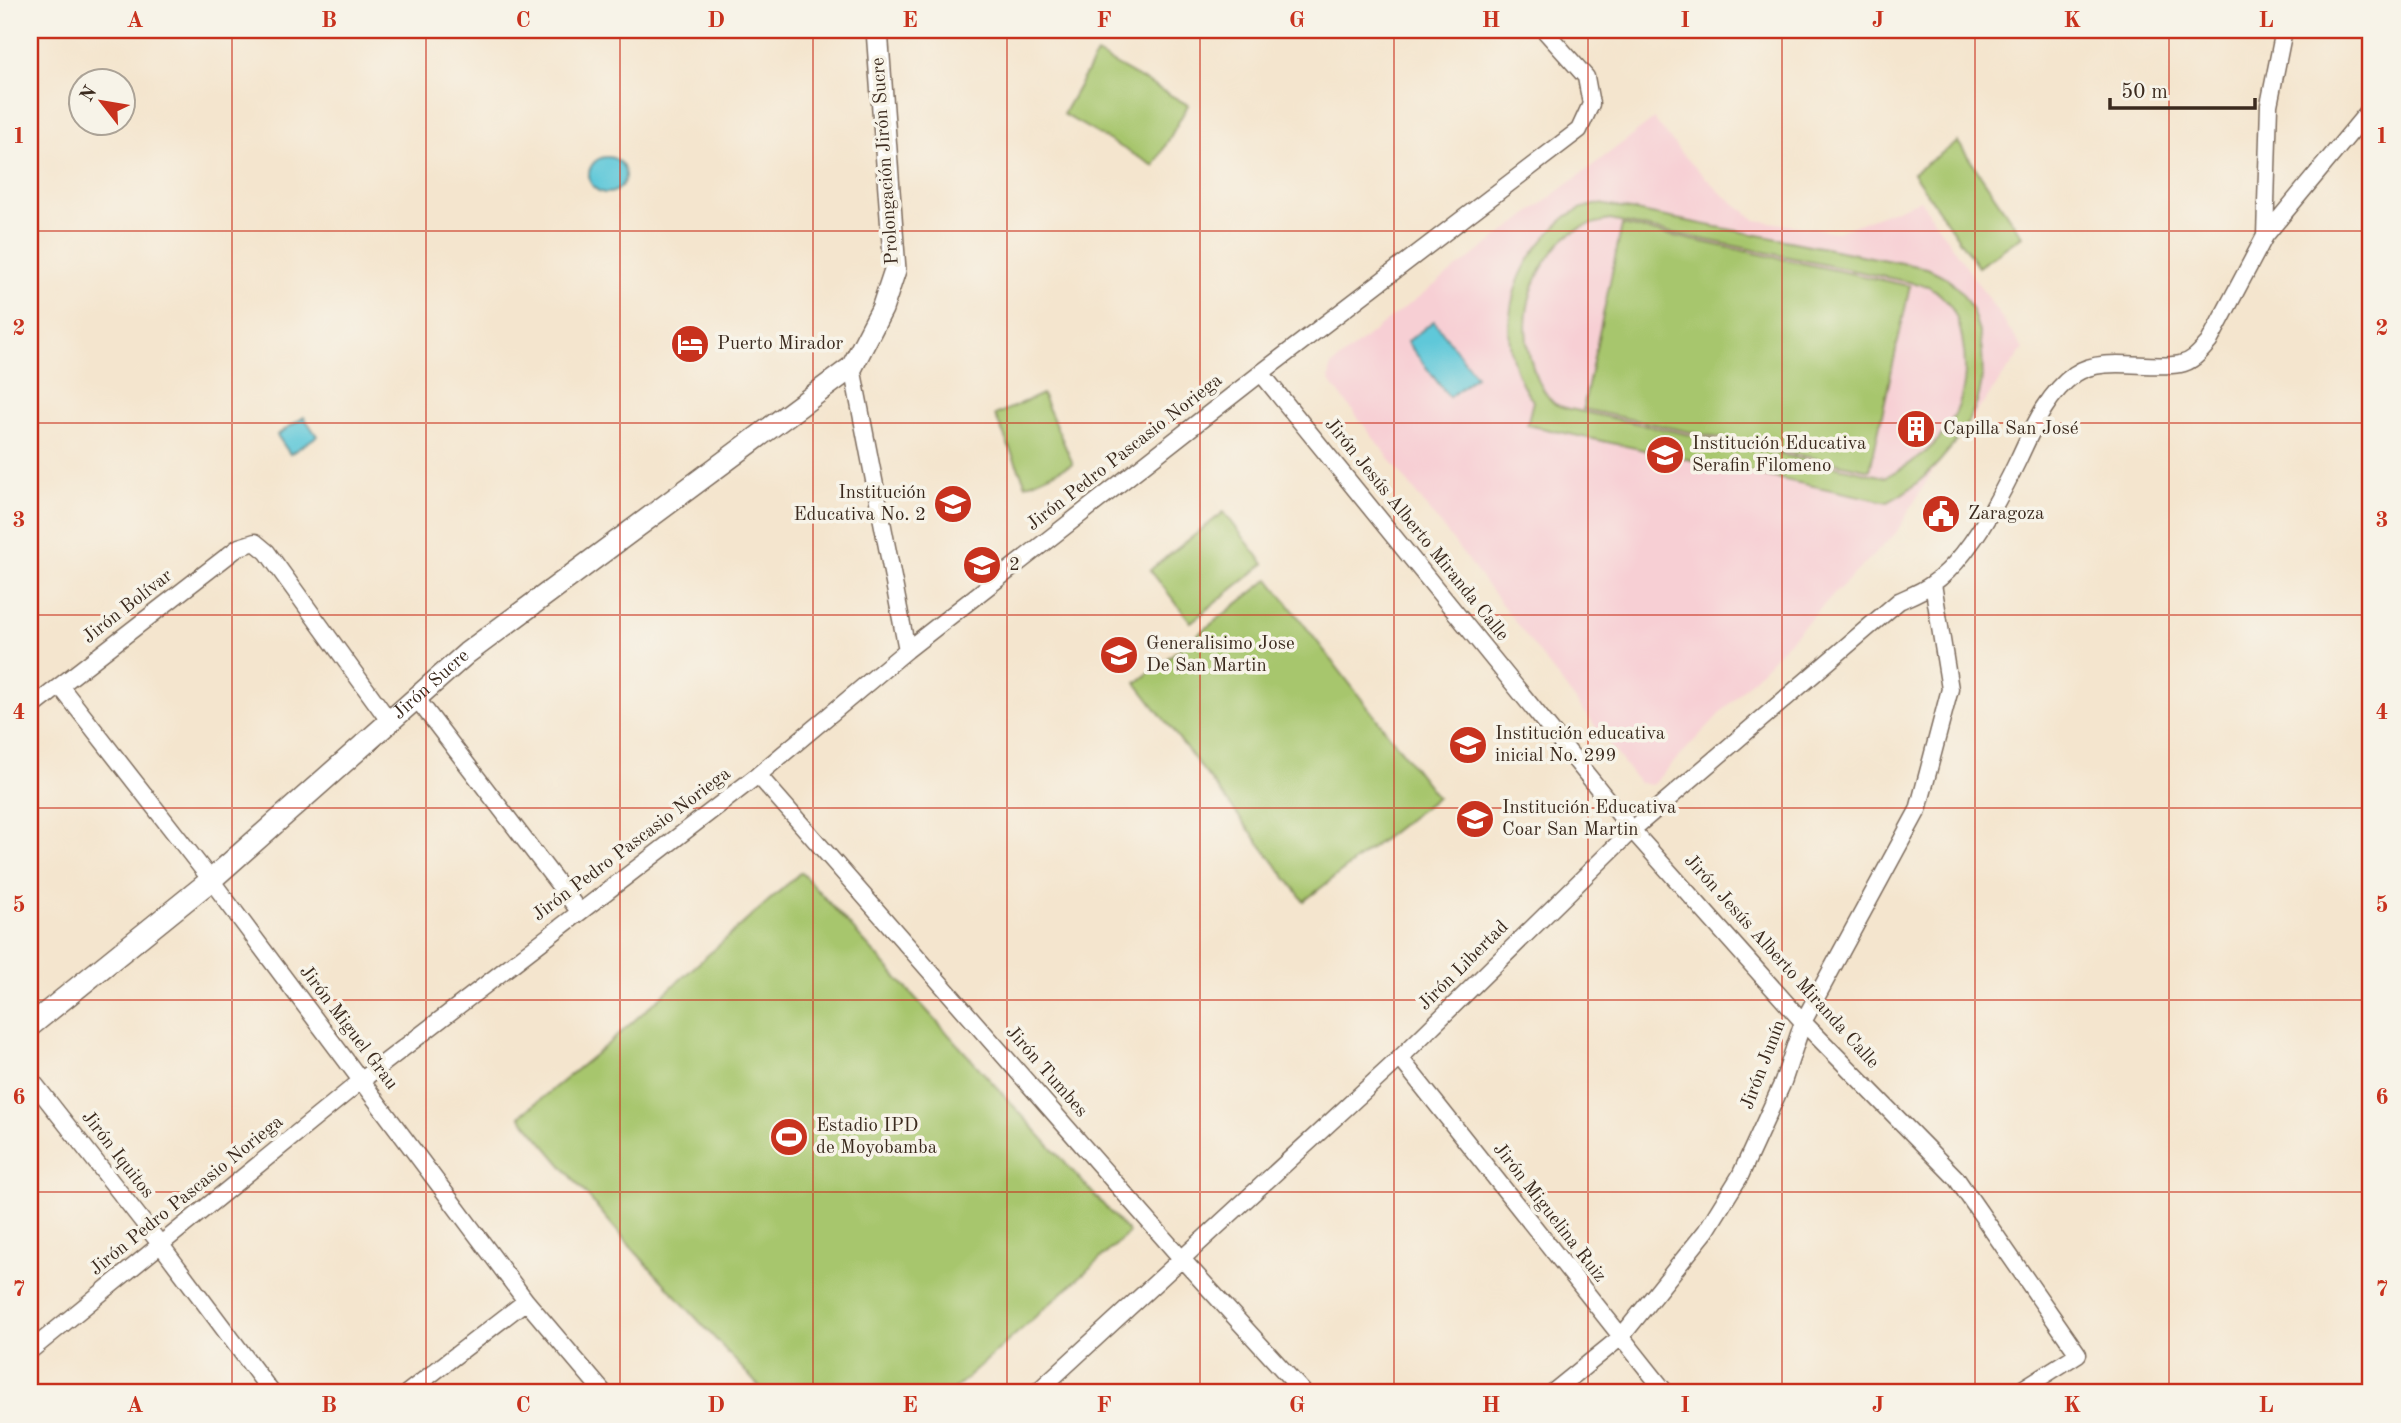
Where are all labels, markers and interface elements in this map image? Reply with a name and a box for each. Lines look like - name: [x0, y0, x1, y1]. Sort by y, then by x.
- text: A: [126, 9, 144, 32]
- text: B: [321, 9, 337, 32]
- text: C: [515, 9, 531, 32]
- text: D: [707, 9, 725, 32]
- text: E: [902, 9, 918, 32]
- text: F: [1096, 9, 1112, 32]
- text: G: [1289, 9, 1305, 32]
- text: H: [1482, 9, 1500, 32]
- text: I: [1680, 9, 1690, 32]
- text: J: [1872, 9, 1884, 32]
- text: K: [2063, 9, 2081, 32]
- text: L: [2258, 9, 2274, 32]
- street label: Prolongación Jirón Sucre: [869, 57, 903, 265]
- north arrow: [66, 66, 136, 136]
- scale bar: [2110, 66, 2256, 110]
- text: 50 m: [2121, 82, 2168, 103]
- text: N: [78, 83, 102, 106]
- text: 1: [12, 125, 26, 148]
- text: 1: [2375, 125, 2389, 148]
- text: 2: [12, 317, 26, 340]
- text: 2: [2375, 317, 2389, 340]
- hotel icon: Puerto Mirador: [669, 323, 711, 365]
- place label: Puerto Mirador: [717, 335, 844, 354]
- street label: Jirón Pedro Pascasio Noriega: [1024, 371, 1227, 535]
- building icon: Capilla San José: [1895, 408, 1937, 450]
- street label: Jirón Jesús Alberto Miranda Calle: [1320, 415, 1512, 645]
- place label: Capilla San José: [1943, 420, 2078, 439]
- school or university icon: Institución Educativa Serafin Filomeno: [1644, 434, 1686, 476]
- place label: Institución Educativa Serafin Filomeno: [1692, 435, 1867, 476]
- school or university icon: Institución Educativa No. 2: [932, 483, 974, 525]
- place label: Institución Educativa No. 2: [793, 484, 926, 525]
- public building icon: Zaragoza: [1920, 493, 1962, 535]
- place label: Zaragoza: [1968, 505, 2045, 524]
- text: 3: [12, 509, 26, 532]
- text: 3: [2375, 509, 2389, 532]
- school or university icon: 2: [961, 544, 1003, 586]
- place label: 2: [1009, 556, 1020, 575]
- street label: Jirón Bolívar: [80, 566, 176, 648]
- school or university icon: Generalisimo Jose De San Martin: [1098, 634, 1140, 676]
- place label: Generalisimo Jose De San Martin: [1146, 635, 1295, 676]
- street label: Jirón Sucre: [389, 646, 473, 723]
- text: 4: [12, 701, 26, 724]
- text: 4: [2375, 701, 2389, 724]
- school or university icon: Institución educativa inicial No. 299: [1447, 724, 1489, 766]
- place label: Institución educativa inicial No. 299: [1495, 725, 1666, 766]
- street label: Jirón Pedro Pascasio Noriega: [530, 764, 735, 925]
- school or university icon: Institución Educativa Coar San Martin: [1454, 798, 1496, 840]
- place label: Institución Educativa Coar San Martin: [1502, 799, 1677, 840]
- street label: Jirón Jesús Alberto Miranda Calle: [1680, 851, 1882, 1073]
- text: 5: [12, 894, 26, 917]
- text: 5: [2375, 894, 2389, 917]
- street label: Jirón Libertad: [1415, 917, 1513, 1015]
- street label: Jirón Miguel Grau: [295, 962, 401, 1094]
- street label: Jirón Junín: [1738, 1018, 1790, 1112]
- street label: Jirón Tumbes: [1002, 1023, 1090, 1121]
- text: 6: [12, 1086, 26, 1109]
- text: 6: [2375, 1086, 2389, 1109]
- street label: Jirón Iquitos: [77, 1108, 157, 1202]
- street label: Jirón Pedro Pascasio Noriega: [87, 1112, 288, 1280]
- sports icon: Estadio IPD de Moyobamba: [768, 1116, 810, 1158]
- place label: Estadio IPD de Moyobamba: [816, 1117, 938, 1158]
- street label: Jirón Miguelina Ruiz: [1489, 1140, 1609, 1286]
- text: 7: [12, 1278, 26, 1301]
- text: 7: [2375, 1278, 2389, 1301]
- text: A: [126, 1394, 144, 1417]
- text: B: [321, 1394, 337, 1417]
- text: C: [515, 1394, 531, 1417]
- text: D: [707, 1394, 725, 1417]
- text: E: [902, 1394, 918, 1417]
- text: F: [1096, 1394, 1112, 1417]
- text: G: [1289, 1394, 1305, 1417]
- text: H: [1482, 1394, 1500, 1417]
- text: I: [1680, 1394, 1690, 1417]
- text: J: [1872, 1394, 1884, 1417]
- text: K: [2063, 1394, 2081, 1417]
- text: L: [2258, 1394, 2274, 1417]

